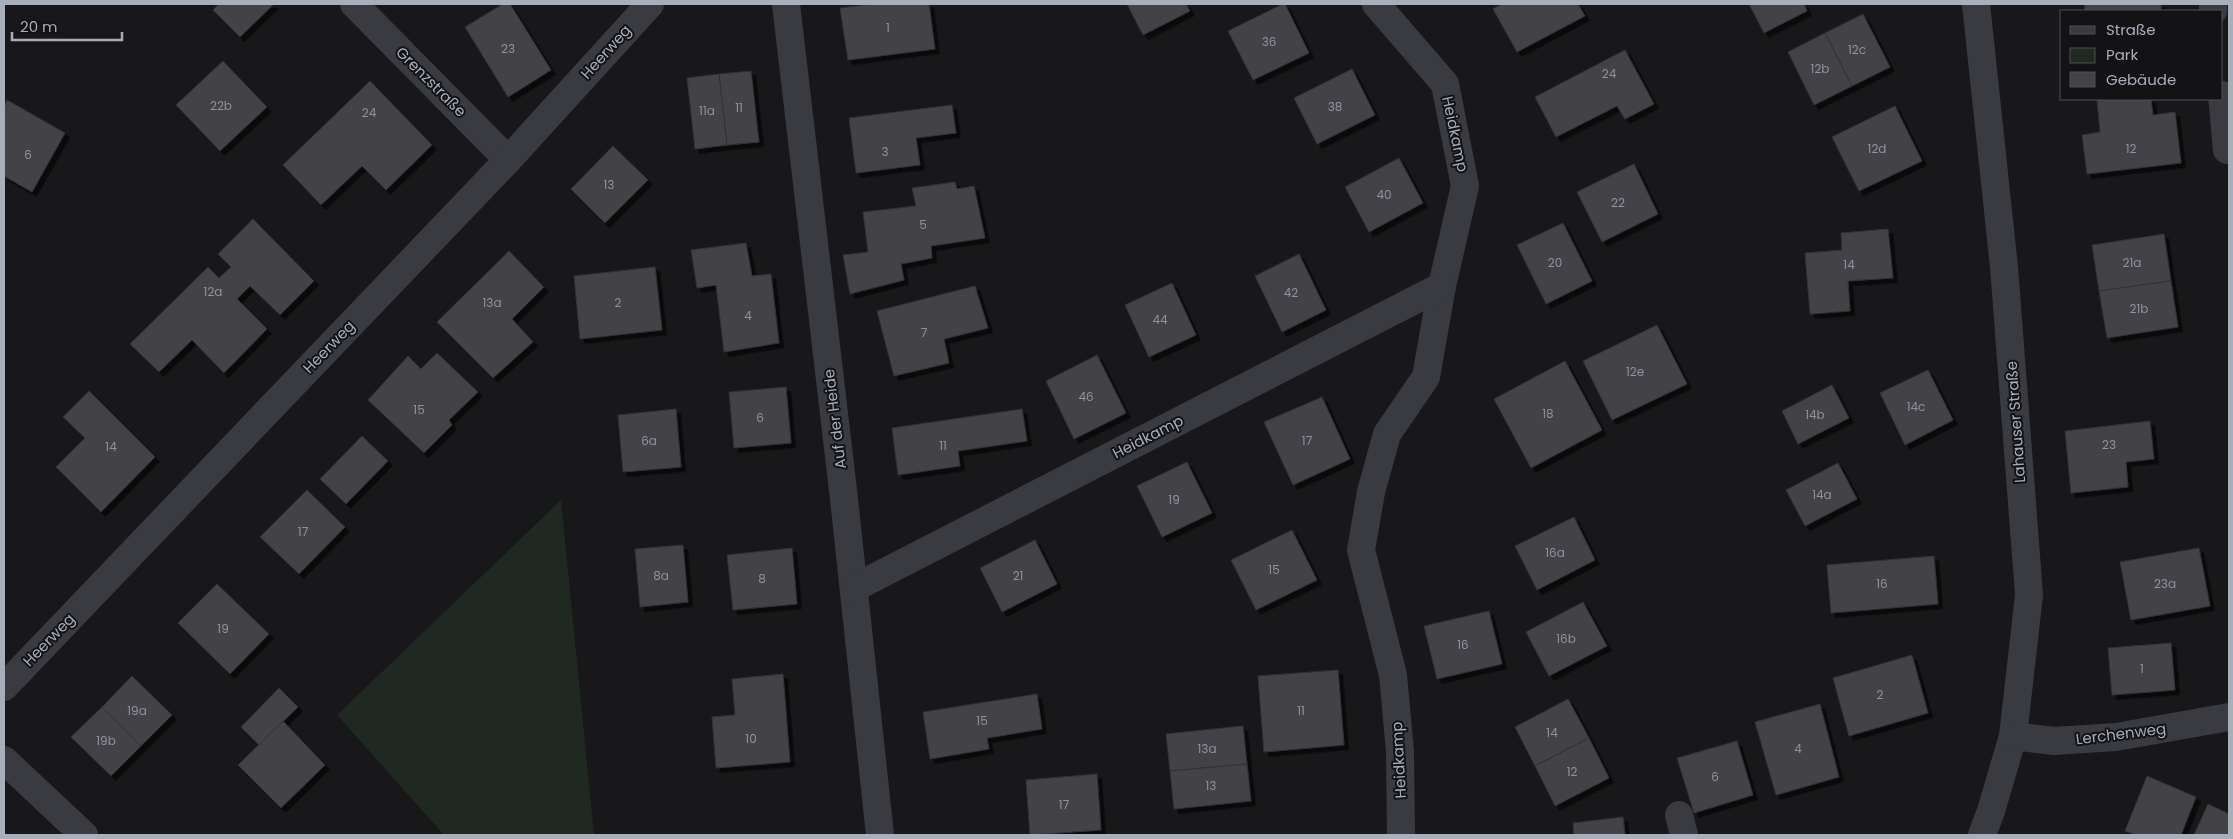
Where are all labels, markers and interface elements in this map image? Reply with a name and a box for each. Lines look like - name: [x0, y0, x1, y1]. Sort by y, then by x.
- scale bar: [12, 10, 122, 42]
- legend: [2060, 10, 2223, 100]
- text: 20 m: [20, 16, 58, 37]
- house number: 1: [886, 19, 890, 36]
- text: Straße: [2106, 19, 2156, 40]
- street label: Heerweg: [576, 20, 636, 83]
- house number: 36: [1262, 33, 1276, 50]
- house number: 23: [501, 40, 515, 57]
- house number: 12c: [1848, 41, 1866, 58]
- street label: Grenzstraße: [392, 42, 471, 121]
- text: Park: [2106, 44, 2138, 65]
- house number: 12b: [1811, 60, 1829, 77]
- house number: 24: [1602, 65, 1617, 82]
- text: Gebäude: [2106, 69, 2176, 90]
- street label: Heidkamp: [1437, 94, 1474, 174]
- house number: 22b: [210, 97, 232, 114]
- house number: 38: [1328, 98, 1342, 115]
- house number: 11: [735, 99, 743, 116]
- house number: 11a: [699, 102, 715, 119]
- house number: 24: [362, 104, 377, 121]
- house number: 12d: [1868, 140, 1886, 157]
- house number: 12: [2126, 140, 2136, 157]
- house number: 3: [881, 143, 889, 160]
- house number: 6: [24, 146, 32, 163]
- house number: 13: [604, 176, 614, 193]
- house number: 40: [1376, 186, 1392, 203]
- house number: 22: [1611, 194, 1625, 211]
- house number: 5: [919, 216, 927, 233]
- house number: 20: [1548, 254, 1562, 271]
- house number: 21a: [2123, 254, 2141, 271]
- house number: 14: [1843, 256, 1855, 273]
- house number: 12a: [204, 283, 222, 300]
- house number: 42: [1284, 284, 1298, 301]
- house number: 13a: [482, 294, 502, 311]
- house number: 2: [615, 294, 622, 311]
- house number: 21b: [2130, 300, 2148, 317]
- house number: 4: [744, 307, 752, 324]
- house number: 44: [1152, 311, 1168, 328]
- street label: Heerweg: [298, 316, 359, 378]
- house number: 7: [921, 324, 928, 341]
- street label: Lahauser Straße: [2001, 360, 2030, 484]
- house number: 12e: [1626, 363, 1644, 380]
- street label: Auf der Heide: [818, 368, 851, 470]
- house number: 46: [1078, 388, 1094, 405]
- house number: 14c: [1907, 398, 1925, 415]
- house number: 15: [413, 401, 425, 418]
- house number: 18: [1542, 405, 1554, 422]
- house number: 14b: [1805, 406, 1825, 423]
- house number: 6: [756, 409, 764, 426]
- street label: Heidkamp: [1109, 410, 1187, 463]
- house number: 6a: [641, 432, 657, 449]
- house number: 17: [1302, 432, 1313, 449]
- house number: 23: [2102, 436, 2116, 453]
- house number: 11: [939, 437, 947, 454]
- house number: 14: [105, 438, 117, 455]
- house number: 14a: [1812, 486, 1832, 503]
- house number: 19: [1168, 491, 1180, 508]
- house number: 17: [298, 523, 309, 540]
- house number: 16a: [1545, 544, 1565, 561]
- house number: 15: [1268, 561, 1280, 578]
- house number: 8a: [653, 567, 669, 584]
- house number: 21: [1013, 567, 1023, 584]
- house number: 8: [758, 570, 766, 587]
- house number: 16: [1876, 575, 1888, 592]
- house number: 23a: [2154, 575, 2176, 592]
- street label: Heerweg: [18, 609, 79, 671]
- house number: 19: [217, 620, 229, 637]
- house number: 16b: [1556, 630, 1576, 647]
- house number: 16: [1457, 636, 1469, 653]
- house number: 1: [2140, 660, 2144, 677]
- house number: 2: [1877, 686, 1884, 703]
- house number: 19a: [127, 702, 147, 719]
- house number: 11: [1297, 702, 1305, 719]
- house number: 15: [976, 712, 988, 729]
- street label: Lerchenweg: [2075, 718, 2167, 749]
- street label: Heidkamp: [1386, 721, 1411, 799]
- house number: 14: [1546, 724, 1558, 741]
- house number: 10: [745, 730, 757, 747]
- house number: 19b: [96, 732, 116, 749]
- house number: 13a: [1197, 740, 1217, 757]
- house number: 4: [1794, 740, 1802, 757]
- house number: 12: [1567, 763, 1577, 780]
- house number: 6: [1711, 768, 1719, 785]
- house number: 13: [1206, 777, 1216, 794]
- house number: 17: [1059, 796, 1070, 813]

